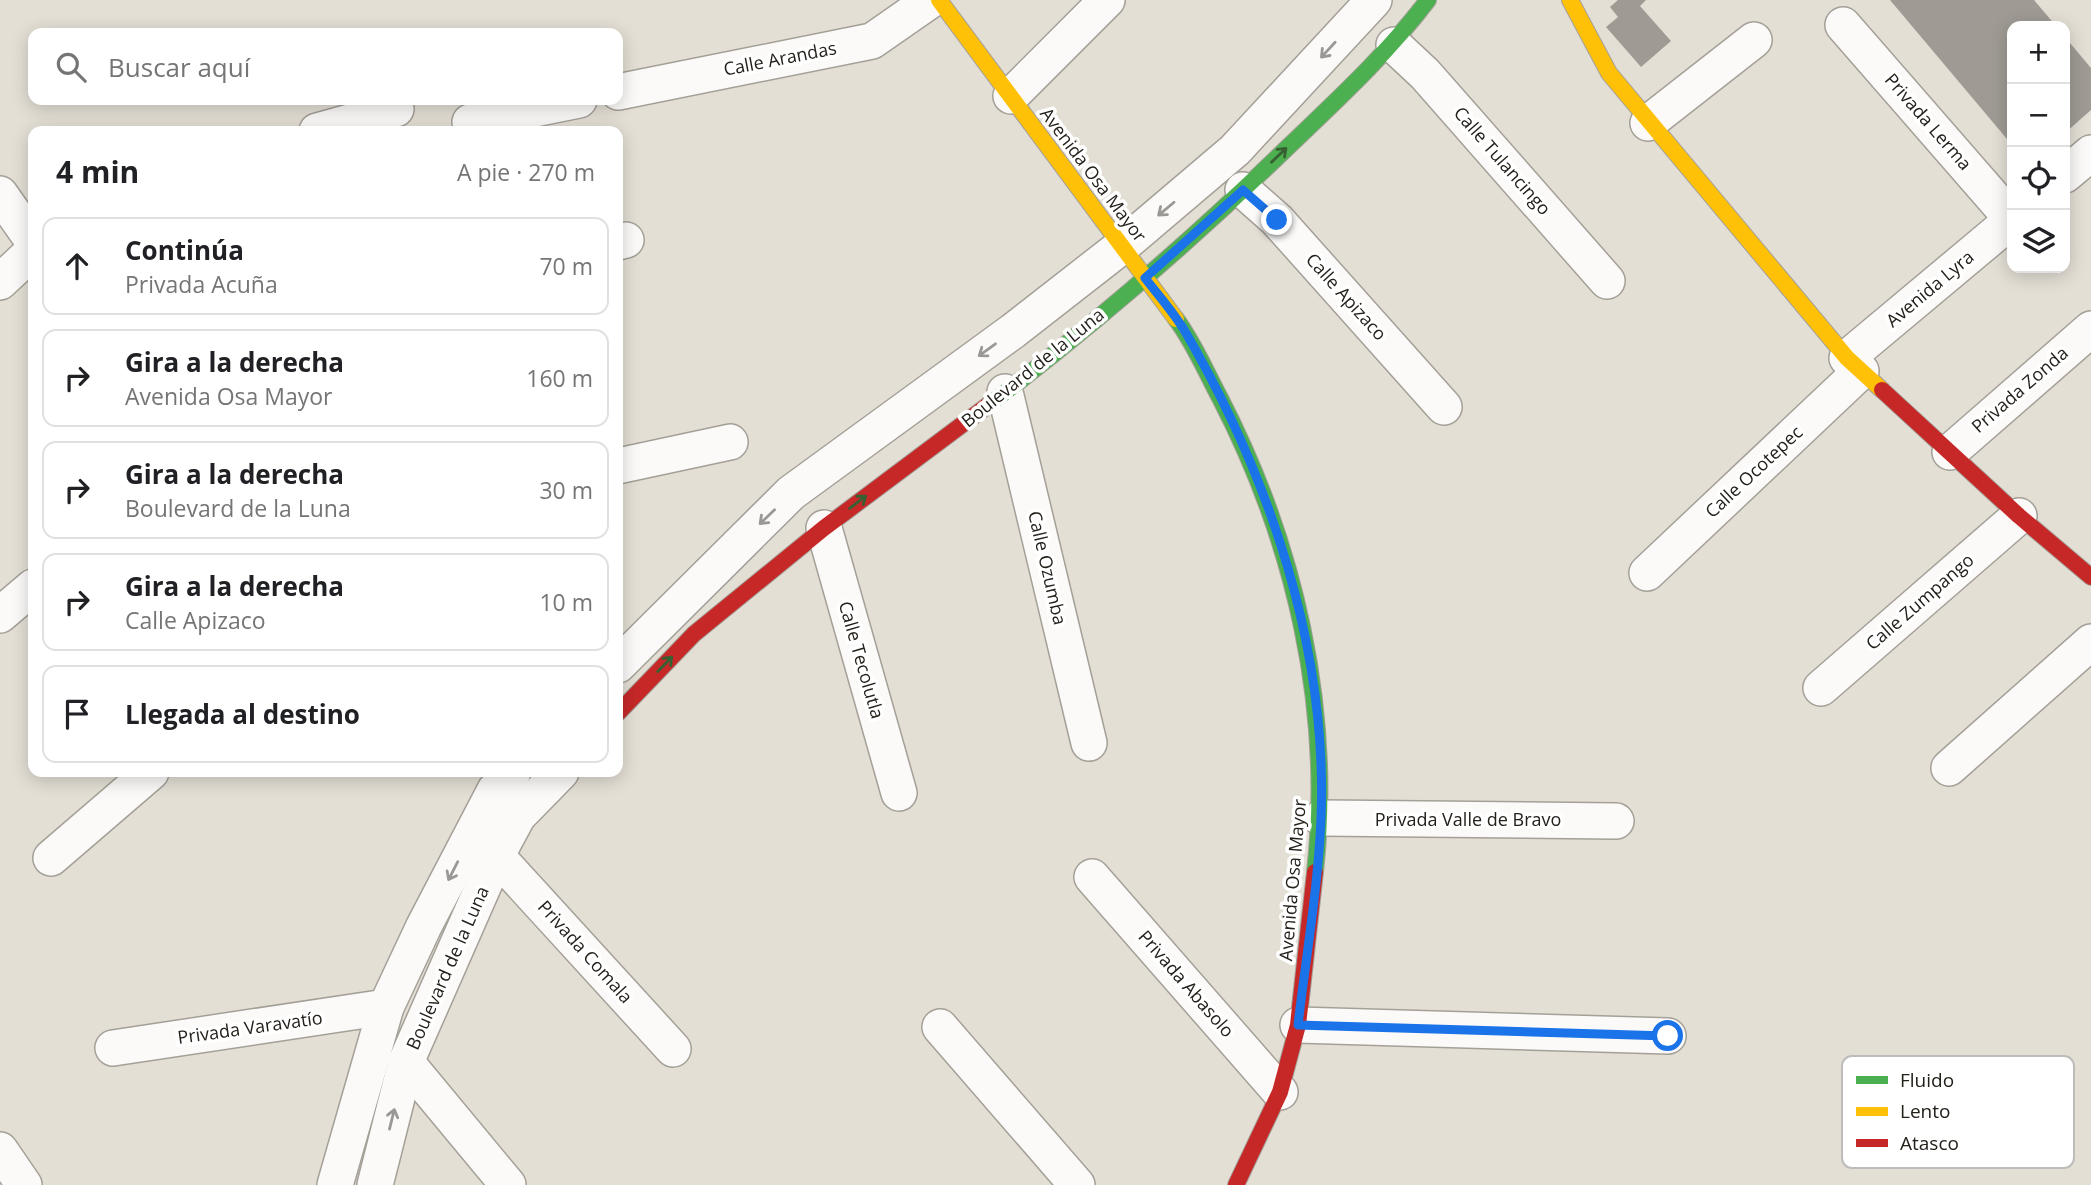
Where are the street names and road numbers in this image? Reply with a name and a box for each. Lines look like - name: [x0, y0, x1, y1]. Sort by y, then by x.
- street label: Calle Arandas: [721, 35, 838, 81]
- street label: Privada Lerma: [1880, 68, 1977, 175]
- street label: Calle Tulancingo: [1449, 101, 1557, 220]
- street label: Avenida Osa Mayor: [1035, 102, 1153, 247]
- street label: Avenida Lyra: [1880, 244, 1978, 332]
- street label: Calle Apizaco: [1301, 247, 1392, 345]
- street label: Boulevard de la Luna: [956, 302, 1109, 432]
- street label: Privada Zonda: [1966, 341, 2073, 438]
- street label: Calle Ocotepec: [1699, 420, 1807, 523]
- street label: Calle Ozumba: [1023, 508, 1073, 627]
- street label: Calle Zumpango: [1860, 548, 1978, 655]
- street label: Calle Tecolutla: [834, 598, 890, 721]
- street label: Avenida Osa Mayor: [1273, 797, 1311, 962]
- street label: Privada Valle de Bravo: [1375, 807, 1561, 831]
- street label: Boulevard de la Luna: [400, 882, 494, 1053]
- street label: Privada Comala: [533, 895, 638, 1008]
- street label: Privada Abasolo: [1134, 925, 1240, 1042]
- street label: Privada Varavatío: [176, 1005, 324, 1049]

